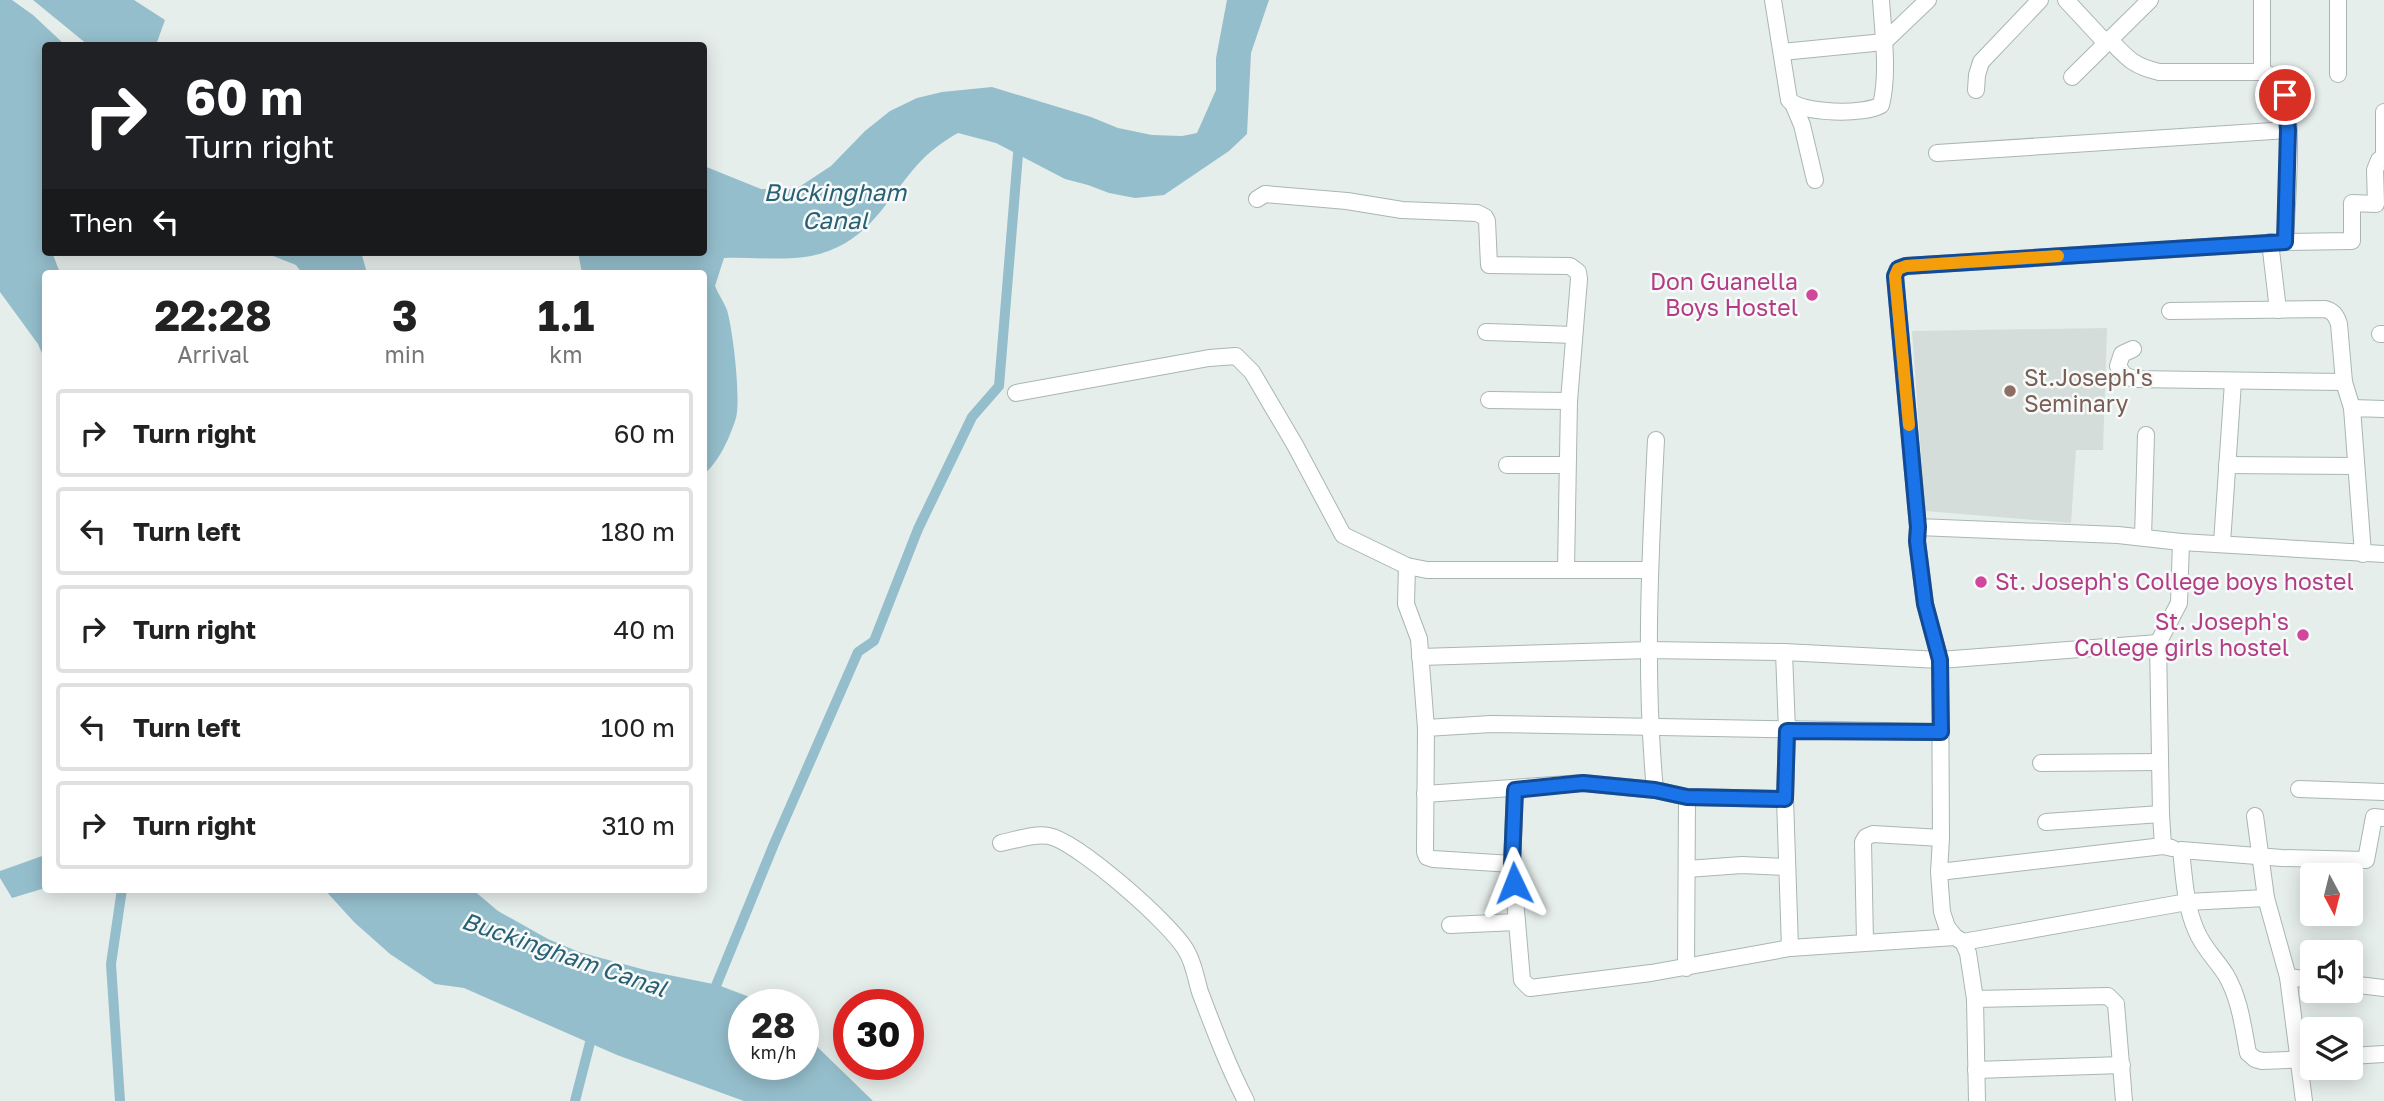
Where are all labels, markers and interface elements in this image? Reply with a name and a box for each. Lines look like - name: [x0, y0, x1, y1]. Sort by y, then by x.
- pin: [2255, 65, 2315, 125]
- text: 60 m: [185, 67, 303, 126]
- icon: right: [70, 70, 161, 161]
- icon: arrive: [2266, 76, 2304, 114]
- text: Turn right: [185, 127, 334, 165]
- water label: Buckingham Canal: [764, 177, 908, 234]
- icon: left: [147, 203, 185, 241]
- text: Then: [70, 207, 133, 238]
- place label: Don Guanella Boys Hostel: [1650, 267, 1798, 321]
- marker: Don Guanella Boys Hostel: [1804, 287, 1820, 303]
- text: 22:28: [155, 290, 272, 340]
- text: 3: [392, 290, 418, 340]
- text: 1.1: [538, 290, 594, 340]
- text: Arrival: [177, 340, 249, 368]
- text: min: [384, 340, 425, 368]
- text: km: [549, 340, 583, 368]
- place label: St.Joseph's Seminary: [2024, 363, 2153, 417]
- marker: St.Joseph's Seminary: [2002, 383, 2018, 399]
- icon: right: [74, 414, 112, 452]
- text: Turn right: [133, 418, 256, 449]
- text: 60 m: [614, 418, 675, 449]
- icon: left: [74, 512, 112, 550]
- text: Turn left: [133, 516, 241, 547]
- text: 180 m: [601, 516, 675, 547]
- place label: St. Joseph's College boys hostel: [1995, 567, 2354, 595]
- marker: St. Joseph's College boys hostel: [1973, 574, 1989, 590]
- place label: St. Joseph's College girls hostel: [2074, 607, 2289, 661]
- icon: right: [74, 610, 112, 648]
- text: Turn right: [133, 614, 256, 645]
- text: 40 m: [614, 614, 675, 645]
- marker: St. Joseph's College girls hostel: [2295, 627, 2311, 643]
- icon: left: [74, 708, 112, 746]
- text: Turn left: [133, 712, 241, 743]
- text: 100 m: [601, 712, 675, 743]
- icon: right: [74, 806, 112, 844]
- text: Turn right: [133, 810, 256, 841]
- text: 310 m: [602, 810, 675, 841]
- position arrow: [1477, 846, 1551, 920]
- north arrow: [2300, 863, 2362, 926]
- map controls: [2300, 863, 2363, 1080]
- water label: Buckingham Canal: [458, 905, 672, 1004]
- button: sound: [2300, 940, 2363, 1003]
- speed limit sign: 30: [833, 989, 924, 1080]
- text: 28: [752, 1004, 795, 1046]
- button: layers: [2300, 1017, 2363, 1080]
- text: km/h: [751, 1041, 796, 1063]

